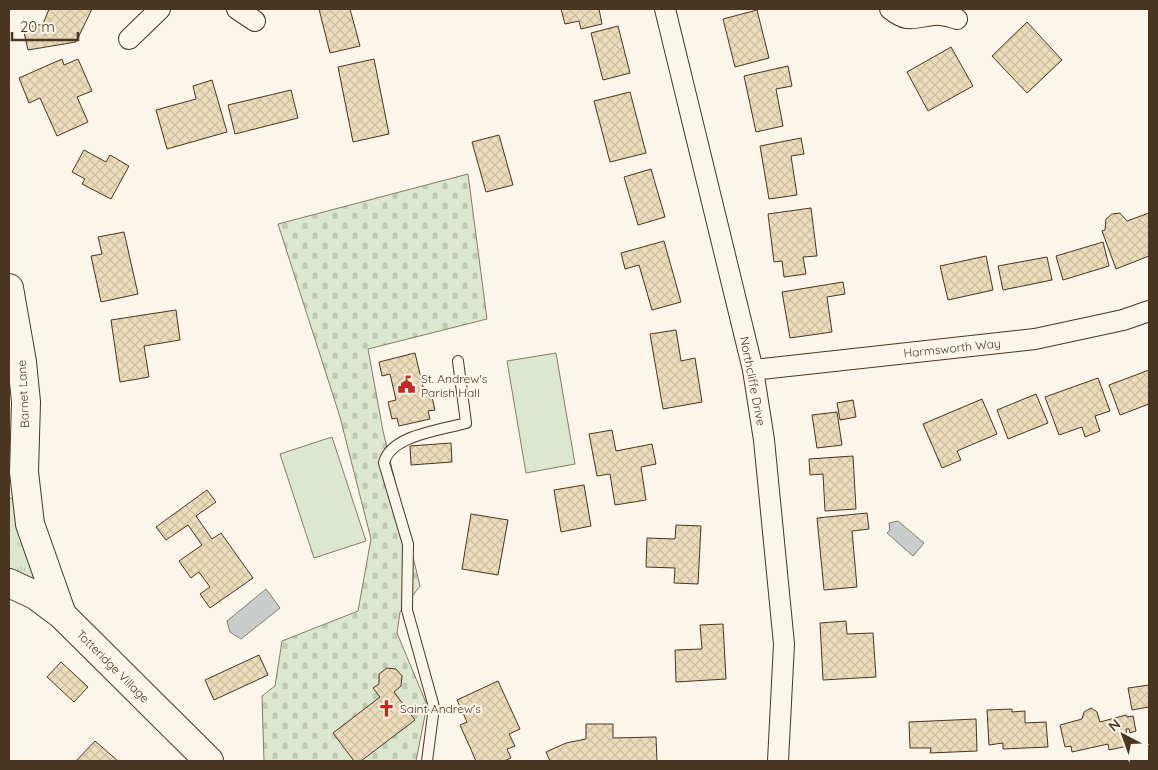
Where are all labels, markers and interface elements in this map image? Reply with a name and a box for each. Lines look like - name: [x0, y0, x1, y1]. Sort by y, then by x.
- scale bar: [12, 10, 79, 42]
- text: 20 m: [20, 17, 55, 36]
- street label: Northcliffe Drive: [737, 335, 769, 427]
- street label: Harmsworth Way: [903, 335, 1001, 361]
- street label: Barnet Lane: [14, 359, 32, 428]
- place label: St. Andrew's Parish Hall: [421, 371, 488, 400]
- public building icon: St. Andrew's Parish Hall: [397, 375, 417, 395]
- street label: Totteridge Village: [73, 626, 153, 706]
- church icon: Saint Andrew's: [376, 698, 396, 718]
- place label: Saint Andrew's: [400, 701, 481, 716]
- north arrow: [1098, 710, 1148, 760]
- text: N: [1105, 715, 1124, 735]

